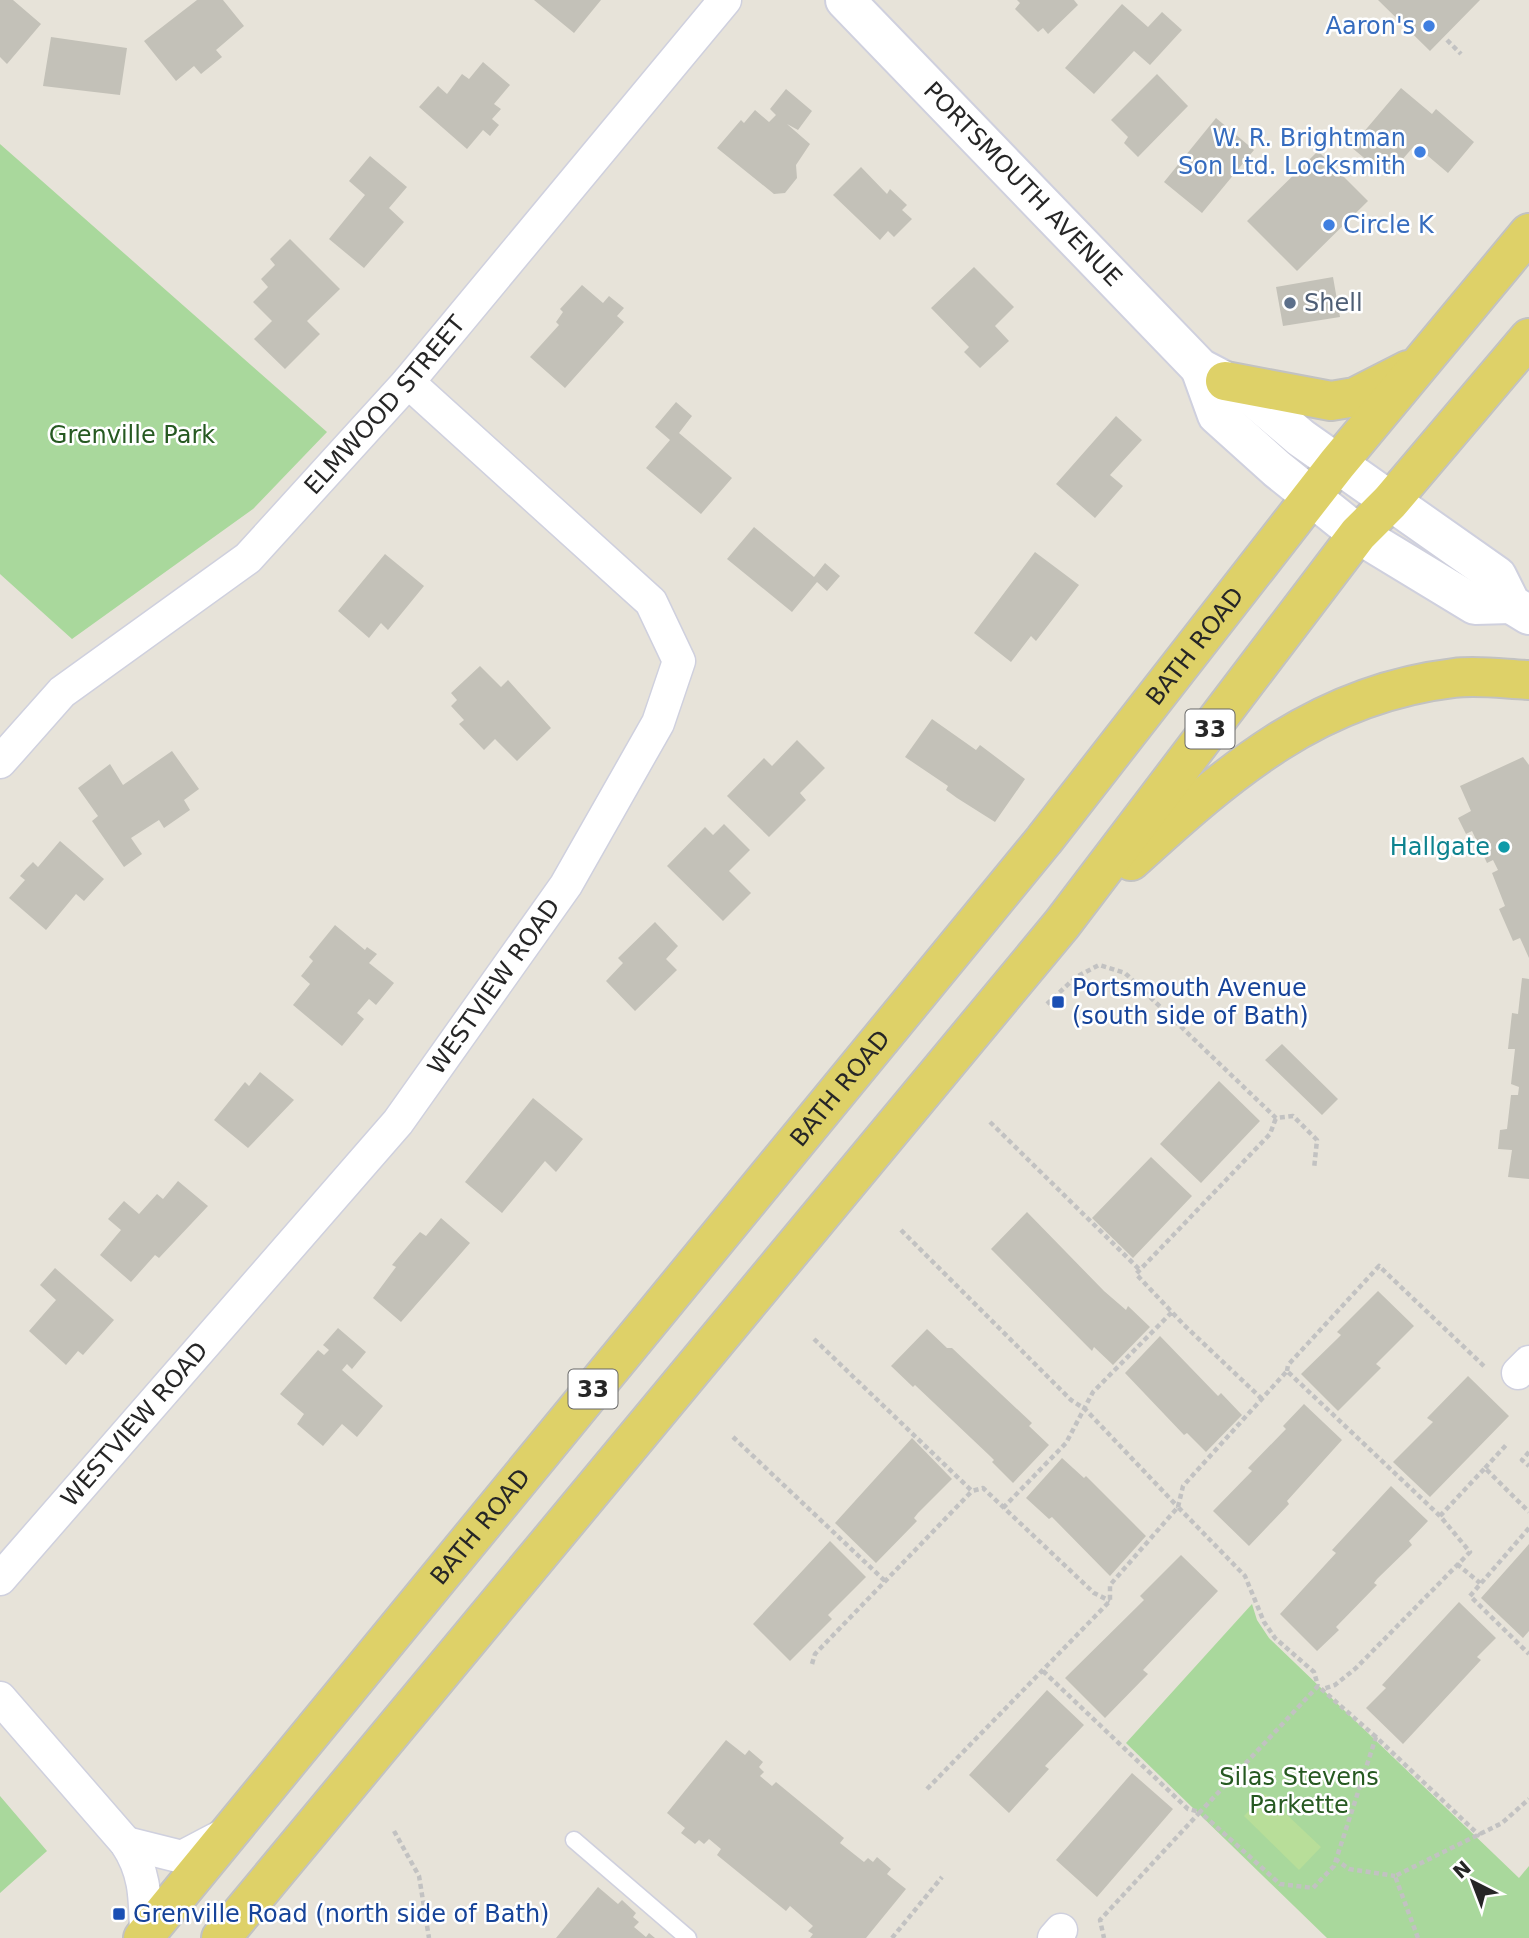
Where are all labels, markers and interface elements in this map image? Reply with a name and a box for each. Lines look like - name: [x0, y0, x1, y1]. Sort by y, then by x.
- place label: Aaron's: [1326, 12, 1415, 40]
- marker: Aaron's: [1421, 18, 1437, 34]
- street label: PORTSMOUTH AVENUE: [918, 76, 1128, 292]
- place label: W. R. Brightman Son Ltd. Locksmith: [1178, 124, 1406, 180]
- marker: W. R. Brightman Son Ltd. Locksmith: [1412, 144, 1428, 160]
- place label: Circle K: [1343, 211, 1435, 239]
- marker: Circle K: [1321, 217, 1337, 233]
- place label: Shell: [1304, 289, 1363, 317]
- marker: Shell: [1282, 295, 1298, 311]
- street label: ELMWOOD STREET: [299, 310, 471, 500]
- park label: Grenville Park: [49, 421, 215, 449]
- street label: BATH ROAD: [1140, 582, 1250, 711]
- road number: 33: [1186, 709, 1234, 748]
- place label: Hallgate: [1390, 833, 1490, 861]
- marker: Hallgate: [1496, 839, 1512, 855]
- street label: WESTVIEW ROAD: [422, 893, 566, 1080]
- place label: Portsmouth Avenue (south side of Bath): [1072, 974, 1309, 1030]
- marker: Portsmouth Avenue (south side of Bath): [1050, 994, 1066, 1010]
- street label: BATH ROAD: [784, 1025, 896, 1152]
- street label: WESTVIEW ROAD: [55, 1336, 214, 1512]
- road number: 33: [568, 1370, 618, 1408]
- street label: BATH ROAD: [425, 1463, 536, 1590]
- park label: Silas Stevens Parkette: [1219, 1763, 1379, 1819]
- north arrow: [1438, 1847, 1508, 1917]
- text: N: [1448, 1856, 1475, 1883]
- place label: Grenville Road (north side of Bath): [133, 1900, 549, 1928]
- marker: Grenville Road (north side of Bath): [111, 1906, 127, 1922]

